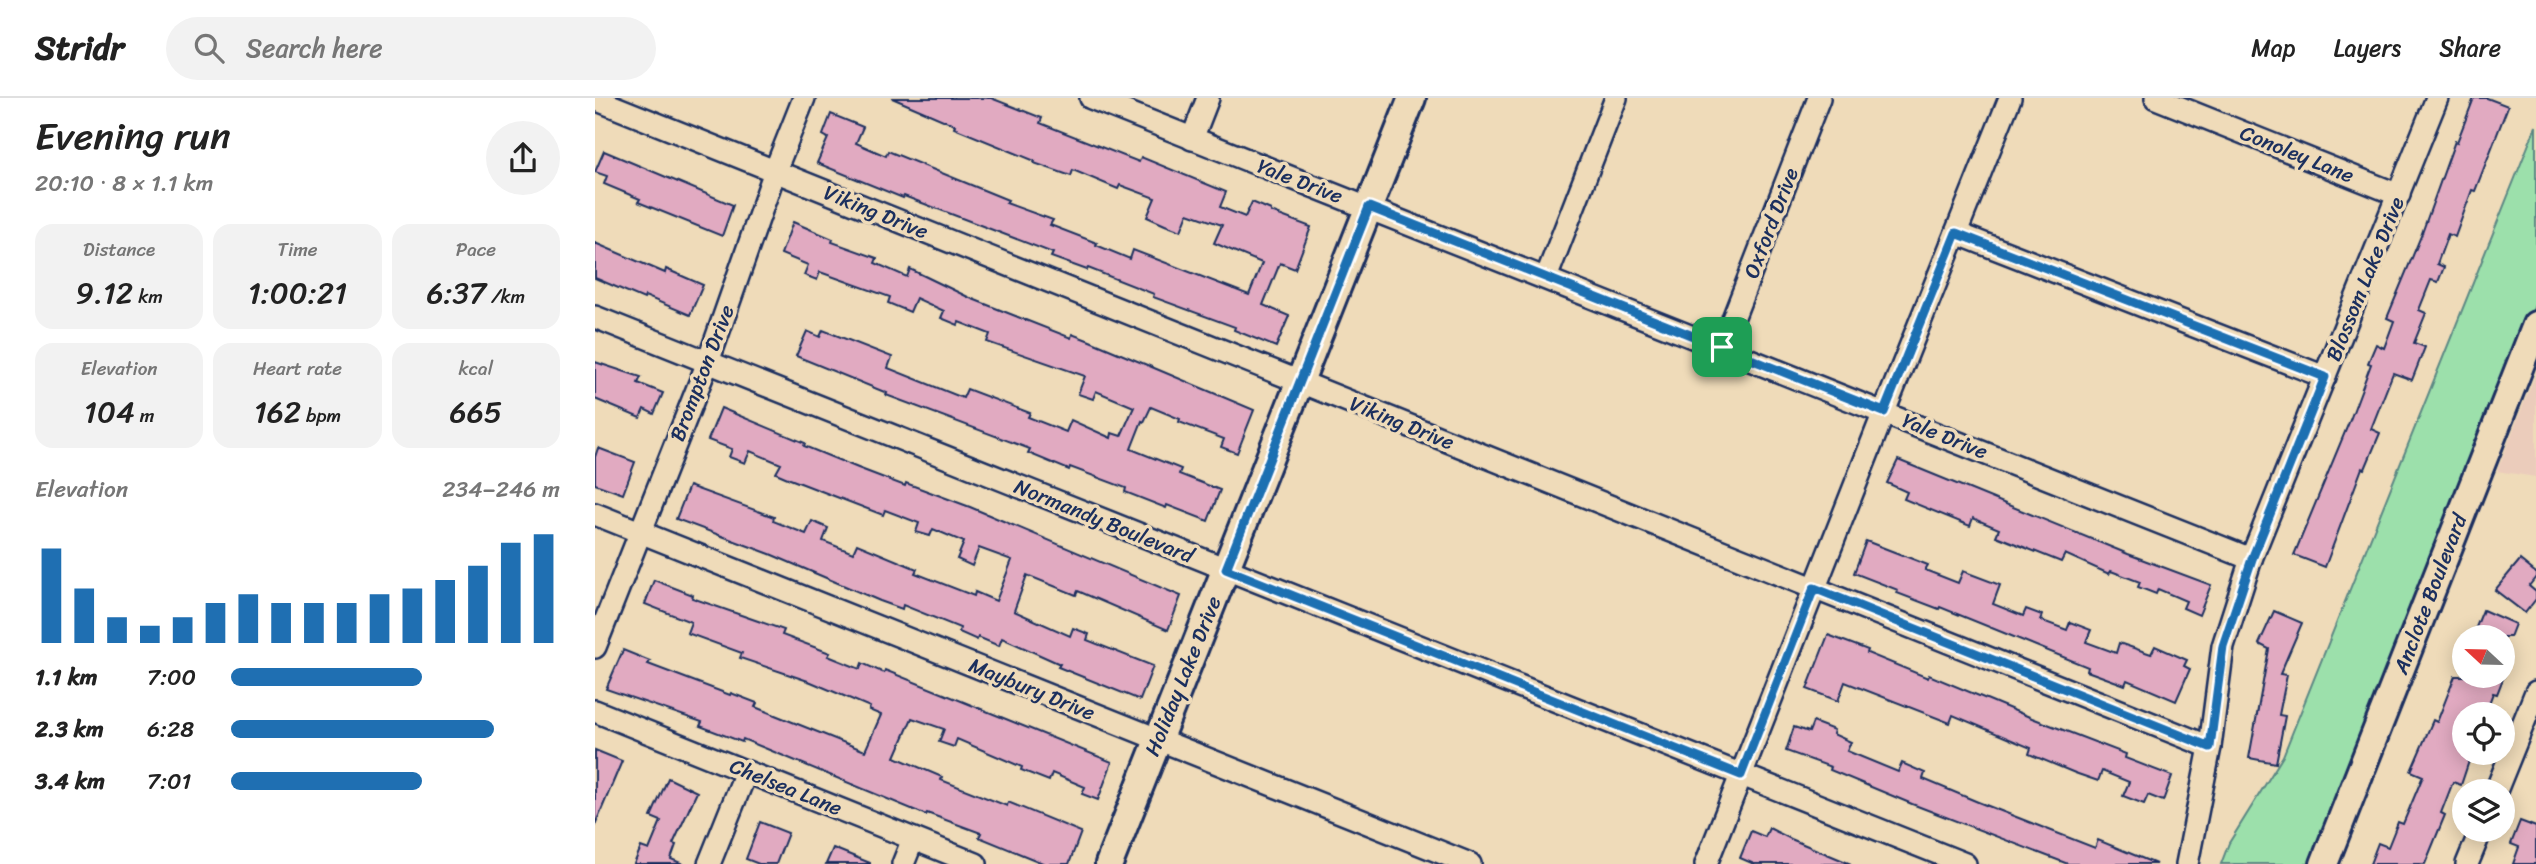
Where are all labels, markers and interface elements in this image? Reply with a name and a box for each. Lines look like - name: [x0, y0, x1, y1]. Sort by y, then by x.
- search box: [166, 17, 656, 80]
- text: Stridr: [35, 19, 124, 77]
- text: Search here: [246, 25, 383, 71]
- text: Map: [2251, 27, 2296, 69]
- text: Layers: [2334, 27, 2401, 69]
- text: Share: [2439, 27, 2501, 69]
- icon: search: [190, 29, 228, 67]
- text: Evening run: [35, 103, 231, 170]
- street label: Conoley Lane: [2234, 114, 2360, 194]
- button: share: [486, 121, 560, 195]
- street label: Yale Drive: [1251, 147, 1349, 215]
- street label: Oxford Drive: [1732, 162, 1810, 284]
- text: 20:10 · 8 × 1.1 km: [35, 163, 213, 204]
- street label: Viking Drive: [818, 174, 934, 250]
- street label: Blossom Lake Drive: [2315, 191, 2415, 367]
- text: Distance: [83, 233, 155, 266]
- text: Time: [277, 233, 318, 266]
- text: Pace: [456, 233, 496, 266]
- text: 9.12: [76, 266, 133, 320]
- text: 1:00:21: [248, 266, 347, 320]
- text: 6:37: [426, 266, 486, 320]
- text: km: [133, 280, 163, 313]
- text: /km: [486, 280, 525, 313]
- street label: Brompton Drive: [658, 299, 746, 447]
- pin: [1692, 317, 1752, 377]
- icon: arrive: [1703, 328, 1741, 366]
- text: Elevation: [81, 352, 158, 385]
- text: Heart rate: [253, 352, 342, 385]
- text: kcal: [459, 352, 493, 385]
- text: 104: [84, 385, 135, 439]
- text: 162: [254, 385, 301, 439]
- text: 665: [450, 385, 502, 439]
- street label: Viking Drive: [1344, 385, 1460, 461]
- text: m: [135, 399, 154, 432]
- text: bpm: [301, 399, 341, 432]
- street label: Yale Drive: [1896, 402, 1994, 470]
- street label: Normandy Boulevard: [1008, 468, 1201, 575]
- text: Elevation: [35, 469, 128, 510]
- text: 234–246 m: [442, 469, 560, 510]
- street label: Anclote Boulevard: [2382, 506, 2479, 681]
- street label: Holiday Lake Drive: [1133, 590, 1233, 762]
- north arrow: [2452, 625, 2515, 688]
- map controls: [2452, 625, 2515, 842]
- street label: Maybury Drive: [963, 646, 1101, 732]
- text: 1.1 km: [35, 657, 98, 698]
- text: 7:00: [147, 657, 196, 698]
- button: locate: [2452, 702, 2515, 765]
- text: 2.3 km: [35, 709, 104, 750]
- text: 6:28: [147, 709, 194, 750]
- street label: Chelsea Lane: [724, 747, 848, 827]
- text: 3.4 km: [35, 761, 105, 802]
- text: 7:01: [147, 761, 191, 802]
- button: layers: [2452, 779, 2515, 842]

